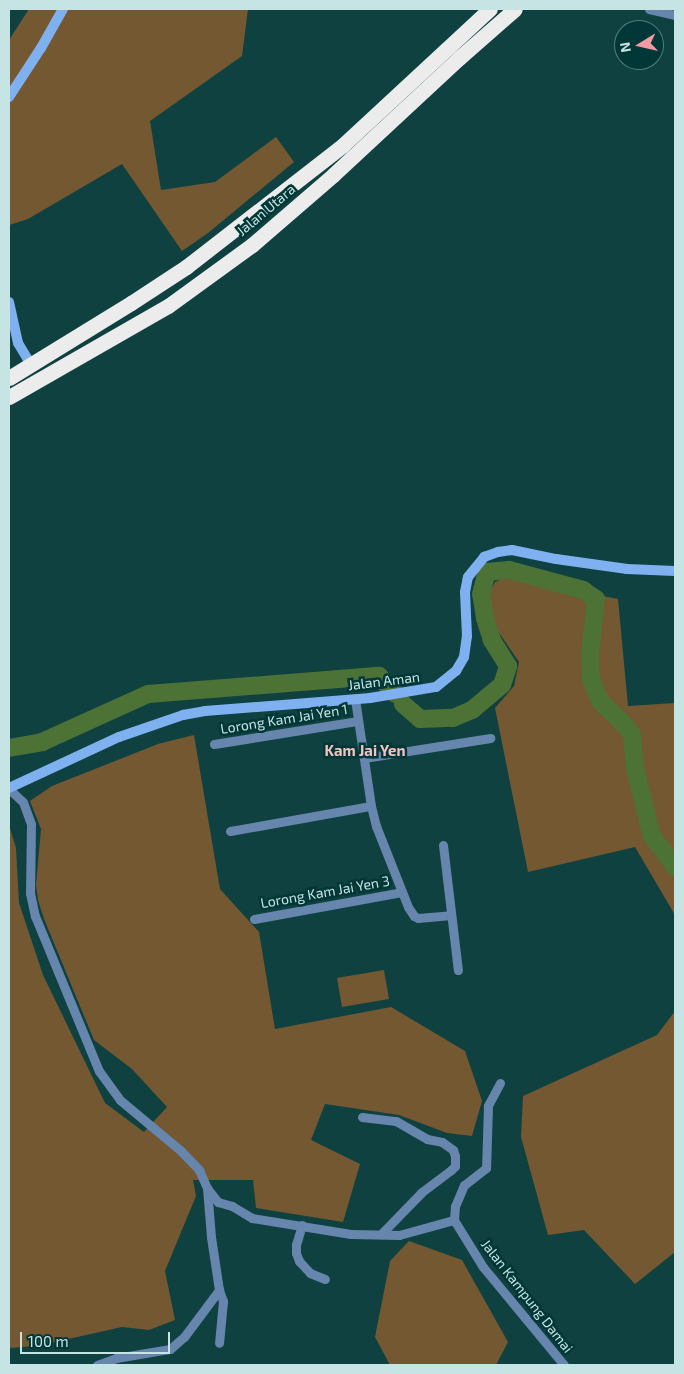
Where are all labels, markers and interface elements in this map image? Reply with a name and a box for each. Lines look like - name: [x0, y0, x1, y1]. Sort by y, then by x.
- north arrow: [614, 20, 664, 70]
- text: N: [615, 41, 634, 54]
- street label: Jalan Utara: [233, 181, 299, 239]
- street label: Jalan Aman: [347, 668, 421, 694]
- street label: Lorong Kam Jai Yen 1: [219, 701, 349, 737]
- district label: Kam Jai Yen: [324, 742, 406, 760]
- street label: Lorong Kam Jai Yen 3: [259, 872, 391, 912]
- street label: Jalan Kampung Damai: [477, 1236, 577, 1356]
- scale bar: [22, 1322, 172, 1354]
- text: 100 m: [28, 1332, 69, 1350]

